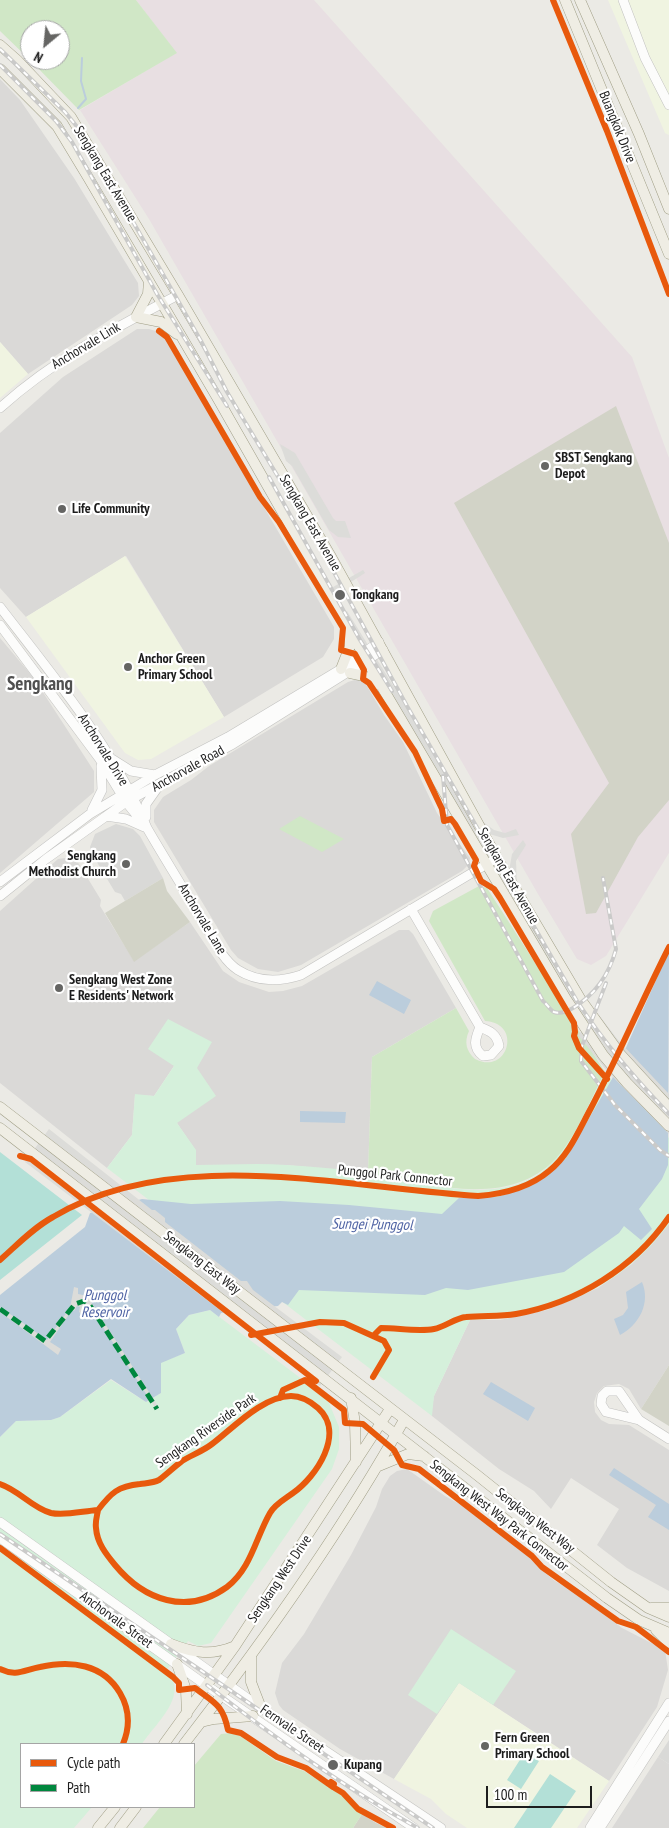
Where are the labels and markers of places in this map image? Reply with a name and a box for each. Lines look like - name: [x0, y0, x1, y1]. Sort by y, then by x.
- place label: SBST Sengkang Depot: [555, 450, 632, 482]
- marker: SBST Sengkang Depot: [539, 460, 551, 472]
- place label: Life Community: [72, 501, 150, 517]
- marker: Life Community: [56, 503, 68, 515]
- place label: Tongkang: [351, 587, 399, 603]
- marker: Tongkang: [333, 588, 347, 602]
- place label: Anchor Green Primary School: [138, 651, 212, 684]
- marker: Anchor Green Primary School: [122, 661, 134, 673]
- place label: Sengkang Methodist Church: [29, 848, 116, 880]
- marker: Sengkang Methodist Church: [120, 858, 132, 870]
- place label: Sengkang West Zone E Residents' Network: [69, 972, 174, 1004]
- marker: Sengkang West Zone E Residents' Network: [53, 982, 65, 994]
- place label: Fern Green Primary School: [495, 1730, 569, 1762]
- marker: Fern Green Primary School: [479, 1740, 491, 1752]
- place label: Kupang: [344, 1757, 382, 1773]
- marker: Kupang: [326, 1758, 340, 1772]

